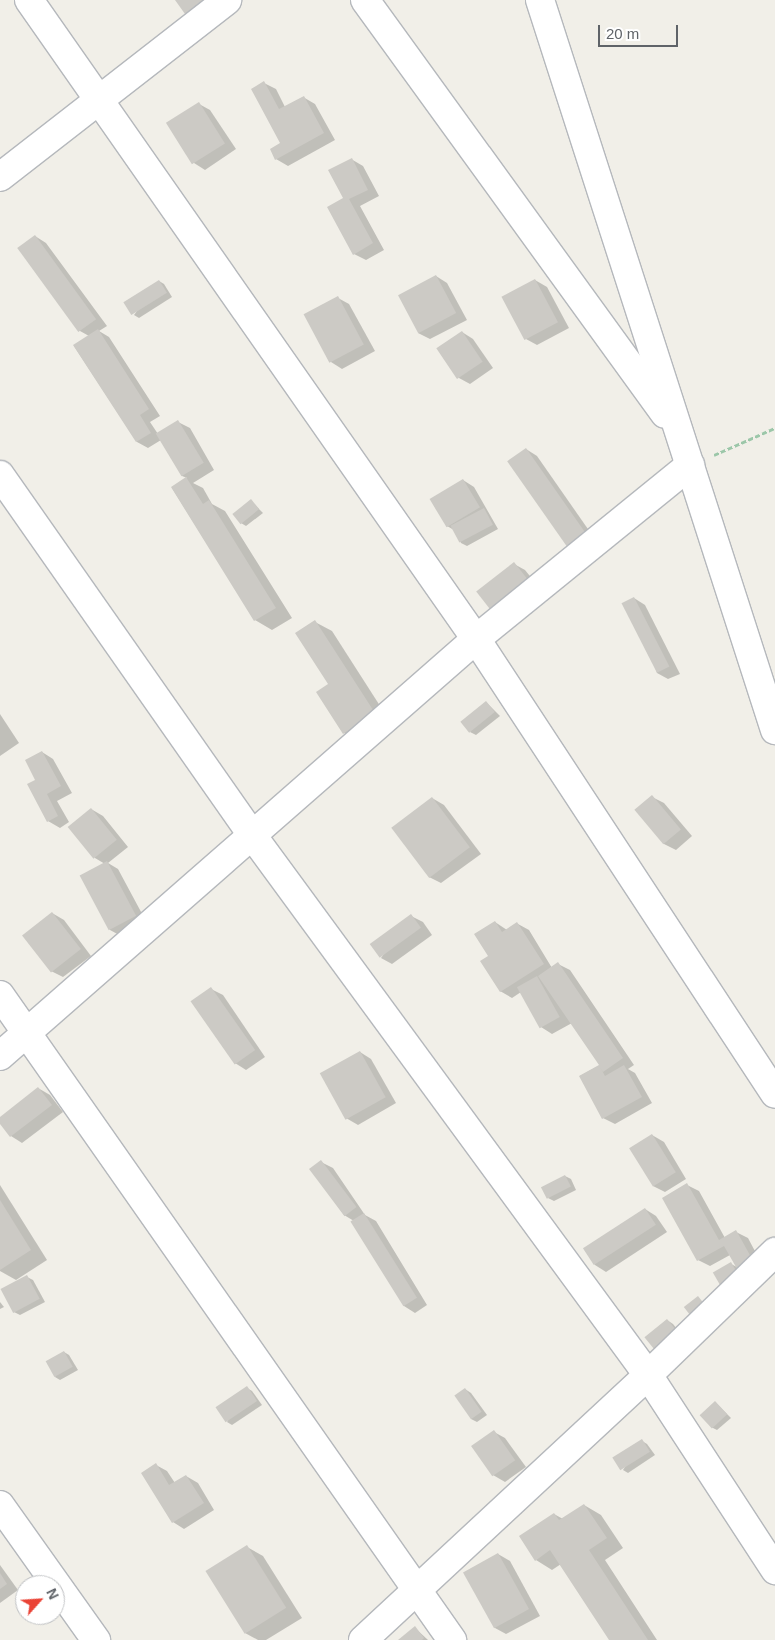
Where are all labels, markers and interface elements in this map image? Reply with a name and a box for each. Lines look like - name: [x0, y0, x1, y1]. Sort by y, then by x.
- scale bar: [600, 15, 680, 47]
- text: 20 m: [606, 25, 639, 42]
- north arrow: [15, 1575, 65, 1625]
- text: N: [43, 1586, 62, 1602]

